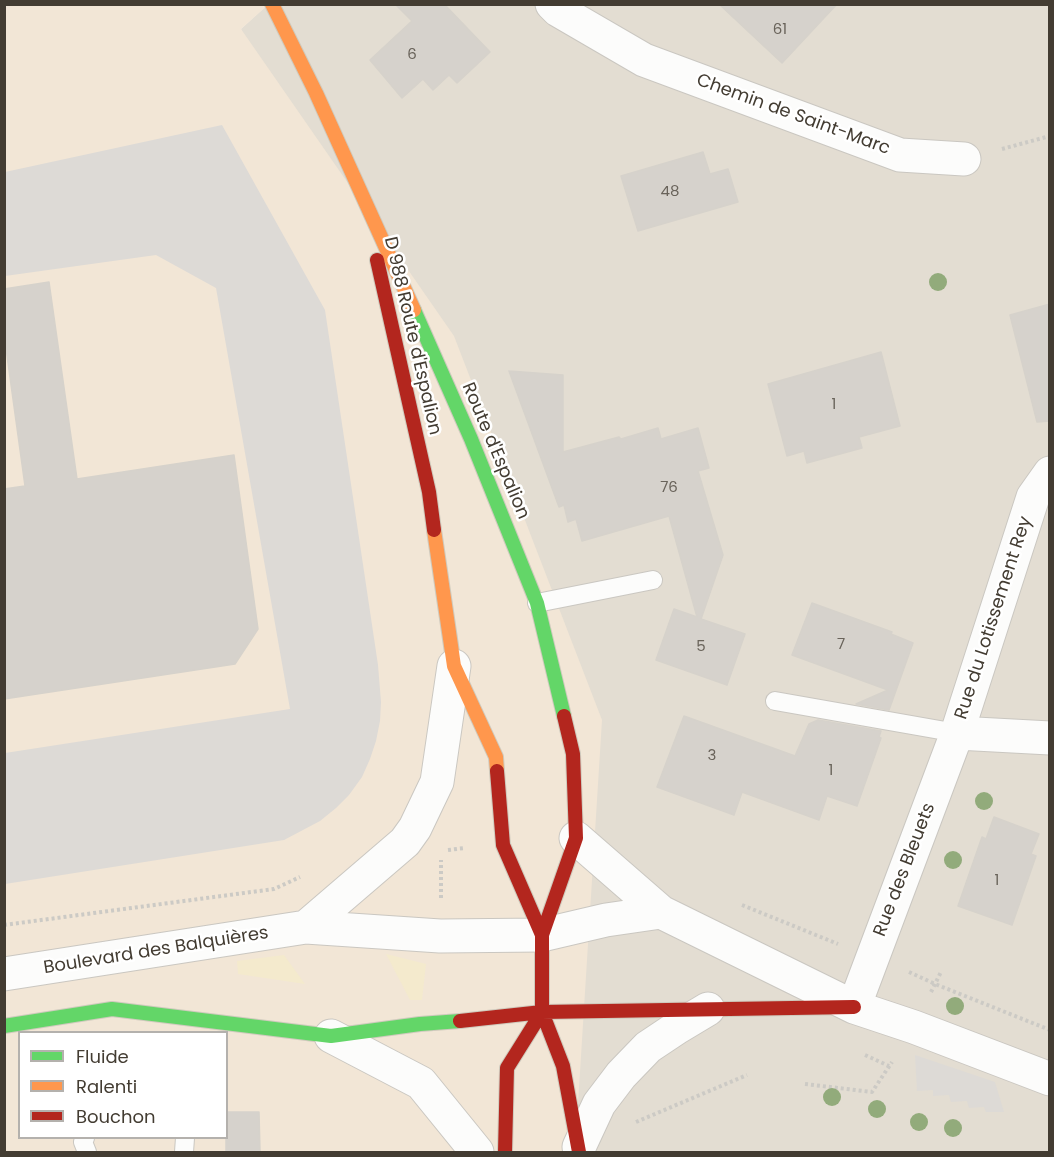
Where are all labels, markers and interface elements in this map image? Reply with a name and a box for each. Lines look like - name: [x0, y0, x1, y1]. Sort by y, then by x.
- house number: 61: [773, 21, 787, 39]
- house number: 6: [407, 46, 417, 64]
- street label: Chemin de Saint-Marc: [693, 70, 893, 160]
- house number: 48: [661, 183, 679, 201]
- street label: D 988 Route d'Espalion: [379, 235, 445, 437]
- street label: Route d'Espalion: [456, 379, 534, 523]
- house number: 1: [832, 396, 836, 414]
- house number: 76: [660, 479, 678, 497]
- street label: Rue du Lotissement Rey: [951, 514, 1037, 722]
- house number: 7: [837, 636, 845, 654]
- house number: 5: [696, 638, 706, 656]
- house number: 3: [708, 747, 716, 765]
- house number: 1: [829, 762, 833, 780]
- street label: Rue des Bleuets: [870, 800, 940, 940]
- house number: 1: [995, 872, 999, 890]
- street label: Boulevard des Balquières: [42, 923, 270, 979]
- legend: [18, 1031, 228, 1139]
- text: Fluide: [76, 1044, 129, 1069]
- text: Ralenti: [76, 1074, 137, 1099]
- text: Bouchon: [76, 1104, 156, 1129]

